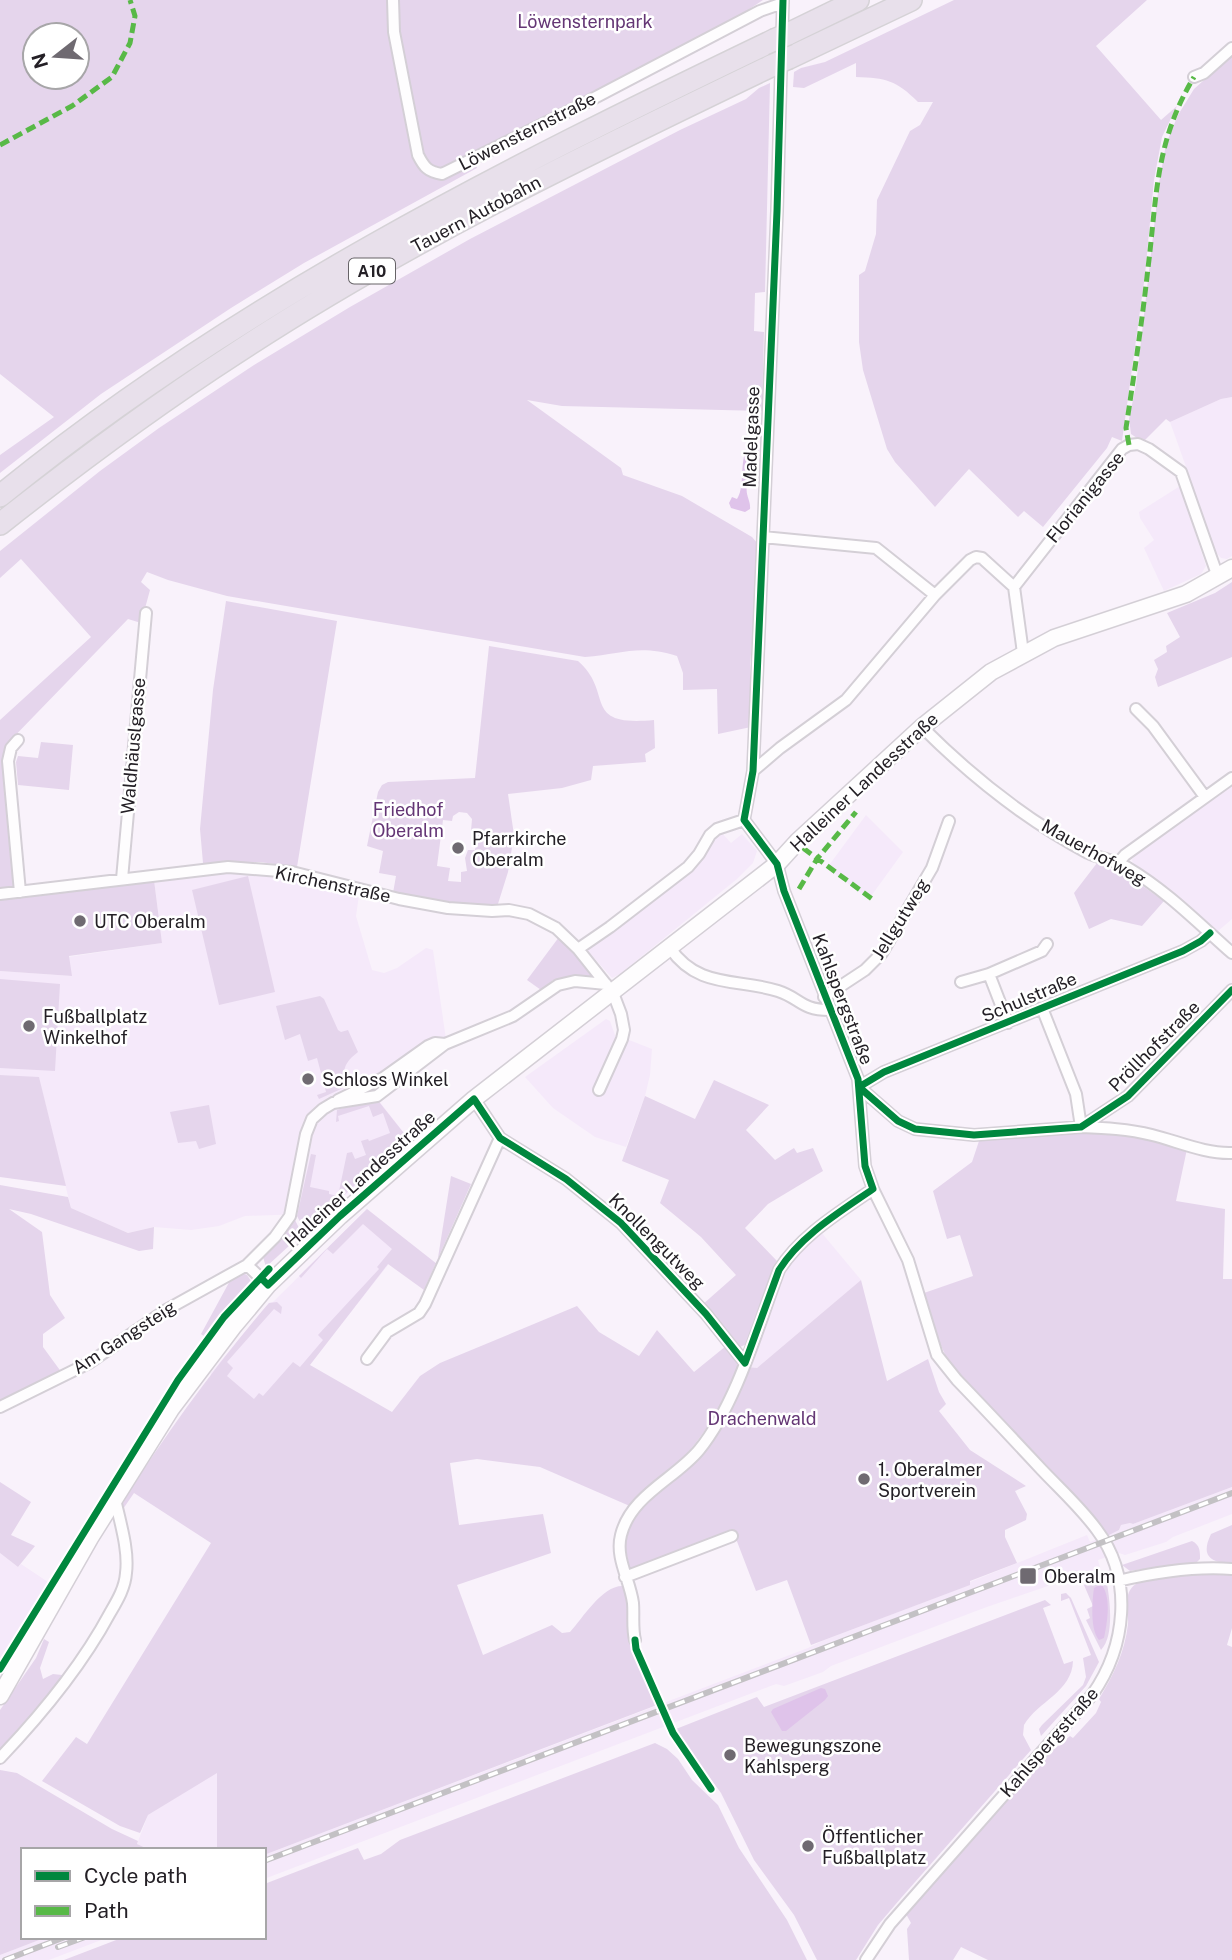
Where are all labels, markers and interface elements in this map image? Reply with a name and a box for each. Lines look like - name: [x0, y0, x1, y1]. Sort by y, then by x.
- park label: Löwensternpark: [517, 11, 653, 32]
- north arrow: [21, 21, 91, 91]
- text: N: [27, 51, 52, 71]
- street label: Löwensternstraße: [455, 87, 599, 175]
- street label: Tauern Autobahn: [408, 171, 544, 257]
- road number: A10: [349, 258, 395, 284]
- street label: Madelgasse: [739, 386, 763, 488]
- street label: Florianigasse: [1042, 447, 1128, 547]
- street label: Waldhäuslgasse: [117, 677, 149, 815]
- street label: Halleiner Landesstraße: [786, 708, 942, 856]
- park label: Friedhof Oberalm: [372, 799, 444, 841]
- street label: Mauerhofweg: [1038, 815, 1150, 889]
- place label: Pfarrkirche Oberalm: [472, 828, 567, 870]
- marker: Pfarrkirche Oberalm: [450, 840, 466, 856]
- street label: Kirchenstraße: [273, 861, 393, 907]
- street label: Jellgutweg: [867, 875, 933, 963]
- place label: UTC Oberalm: [94, 911, 206, 932]
- marker: UTC Oberalm: [72, 913, 88, 929]
- street label: Kahlspergstraße: [808, 931, 878, 1067]
- street label: Schulstraße: [978, 968, 1080, 1026]
- street label: Pröllhofstraße: [1104, 996, 1204, 1096]
- place label: Fußballplatz Winkelhof: [43, 1006, 147, 1048]
- marker: Fußballplatz Winkelhof: [21, 1018, 37, 1034]
- place label: Schloss Winkel: [322, 1069, 449, 1090]
- marker: Schloss Winkel: [300, 1071, 316, 1087]
- street label: Halleiner Landesstraße: [281, 1106, 439, 1252]
- street label: Knollengutweg: [605, 1189, 709, 1293]
- street label: Am Gangsteig: [69, 1296, 179, 1378]
- park label: Drachenwald: [708, 1408, 817, 1429]
- place label: 1. Oberalmer Sportverein: [878, 1459, 983, 1501]
- marker: 1. Oberalmer Sportverein: [856, 1471, 872, 1487]
- marker: Oberalm: [1018, 1566, 1038, 1586]
- place label: Oberalm: [1044, 1566, 1116, 1587]
- street label: Kahlspergstraße: [996, 1683, 1102, 1801]
- place label: Bewegungszone Kahlsperg: [744, 1735, 881, 1777]
- marker: Bewegungszone Kahlsperg: [722, 1747, 738, 1763]
- place label: Öffentlicher Fußballplatz: [822, 1825, 926, 1868]
- marker: Öffentlicher Fußballplatz: [800, 1838, 816, 1854]
- legend: [21, 1848, 266, 1939]
- text: Cycle path: [84, 1863, 187, 1888]
- text: Path: [84, 1898, 129, 1923]

